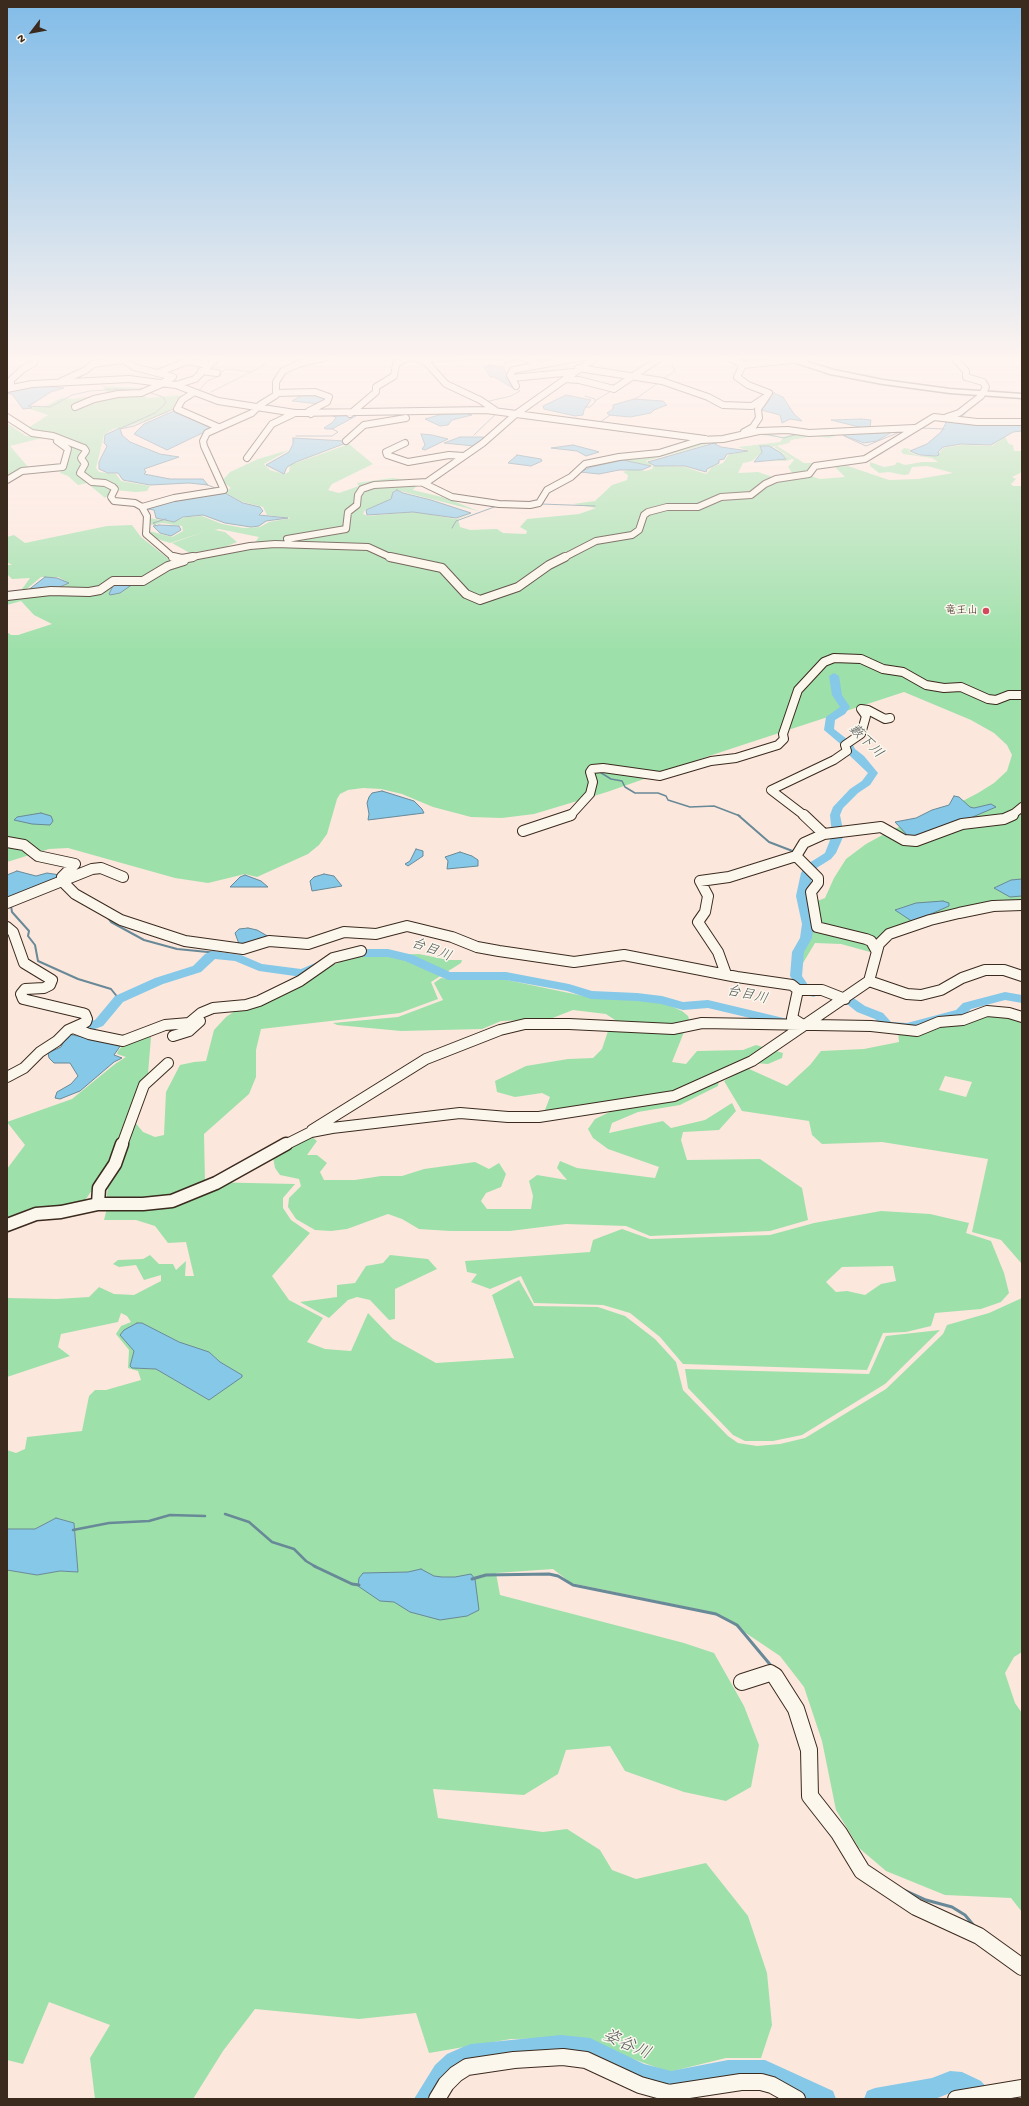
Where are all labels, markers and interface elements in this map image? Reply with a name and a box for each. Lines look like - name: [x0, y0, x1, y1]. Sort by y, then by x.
- north arrow: [12, 12, 52, 52]
- text: N: [15, 32, 29, 45]
- place label: 竜王山: [945, 604, 978, 618]
- marker: 竜王山: [981, 606, 991, 616]
- water label: 藪下川: [844, 721, 886, 763]
- water label: 台目川: [408, 936, 454, 966]
- water label: 台目川: [725, 983, 769, 1009]
- water label: 姿谷川: [599, 2026, 653, 2066]

